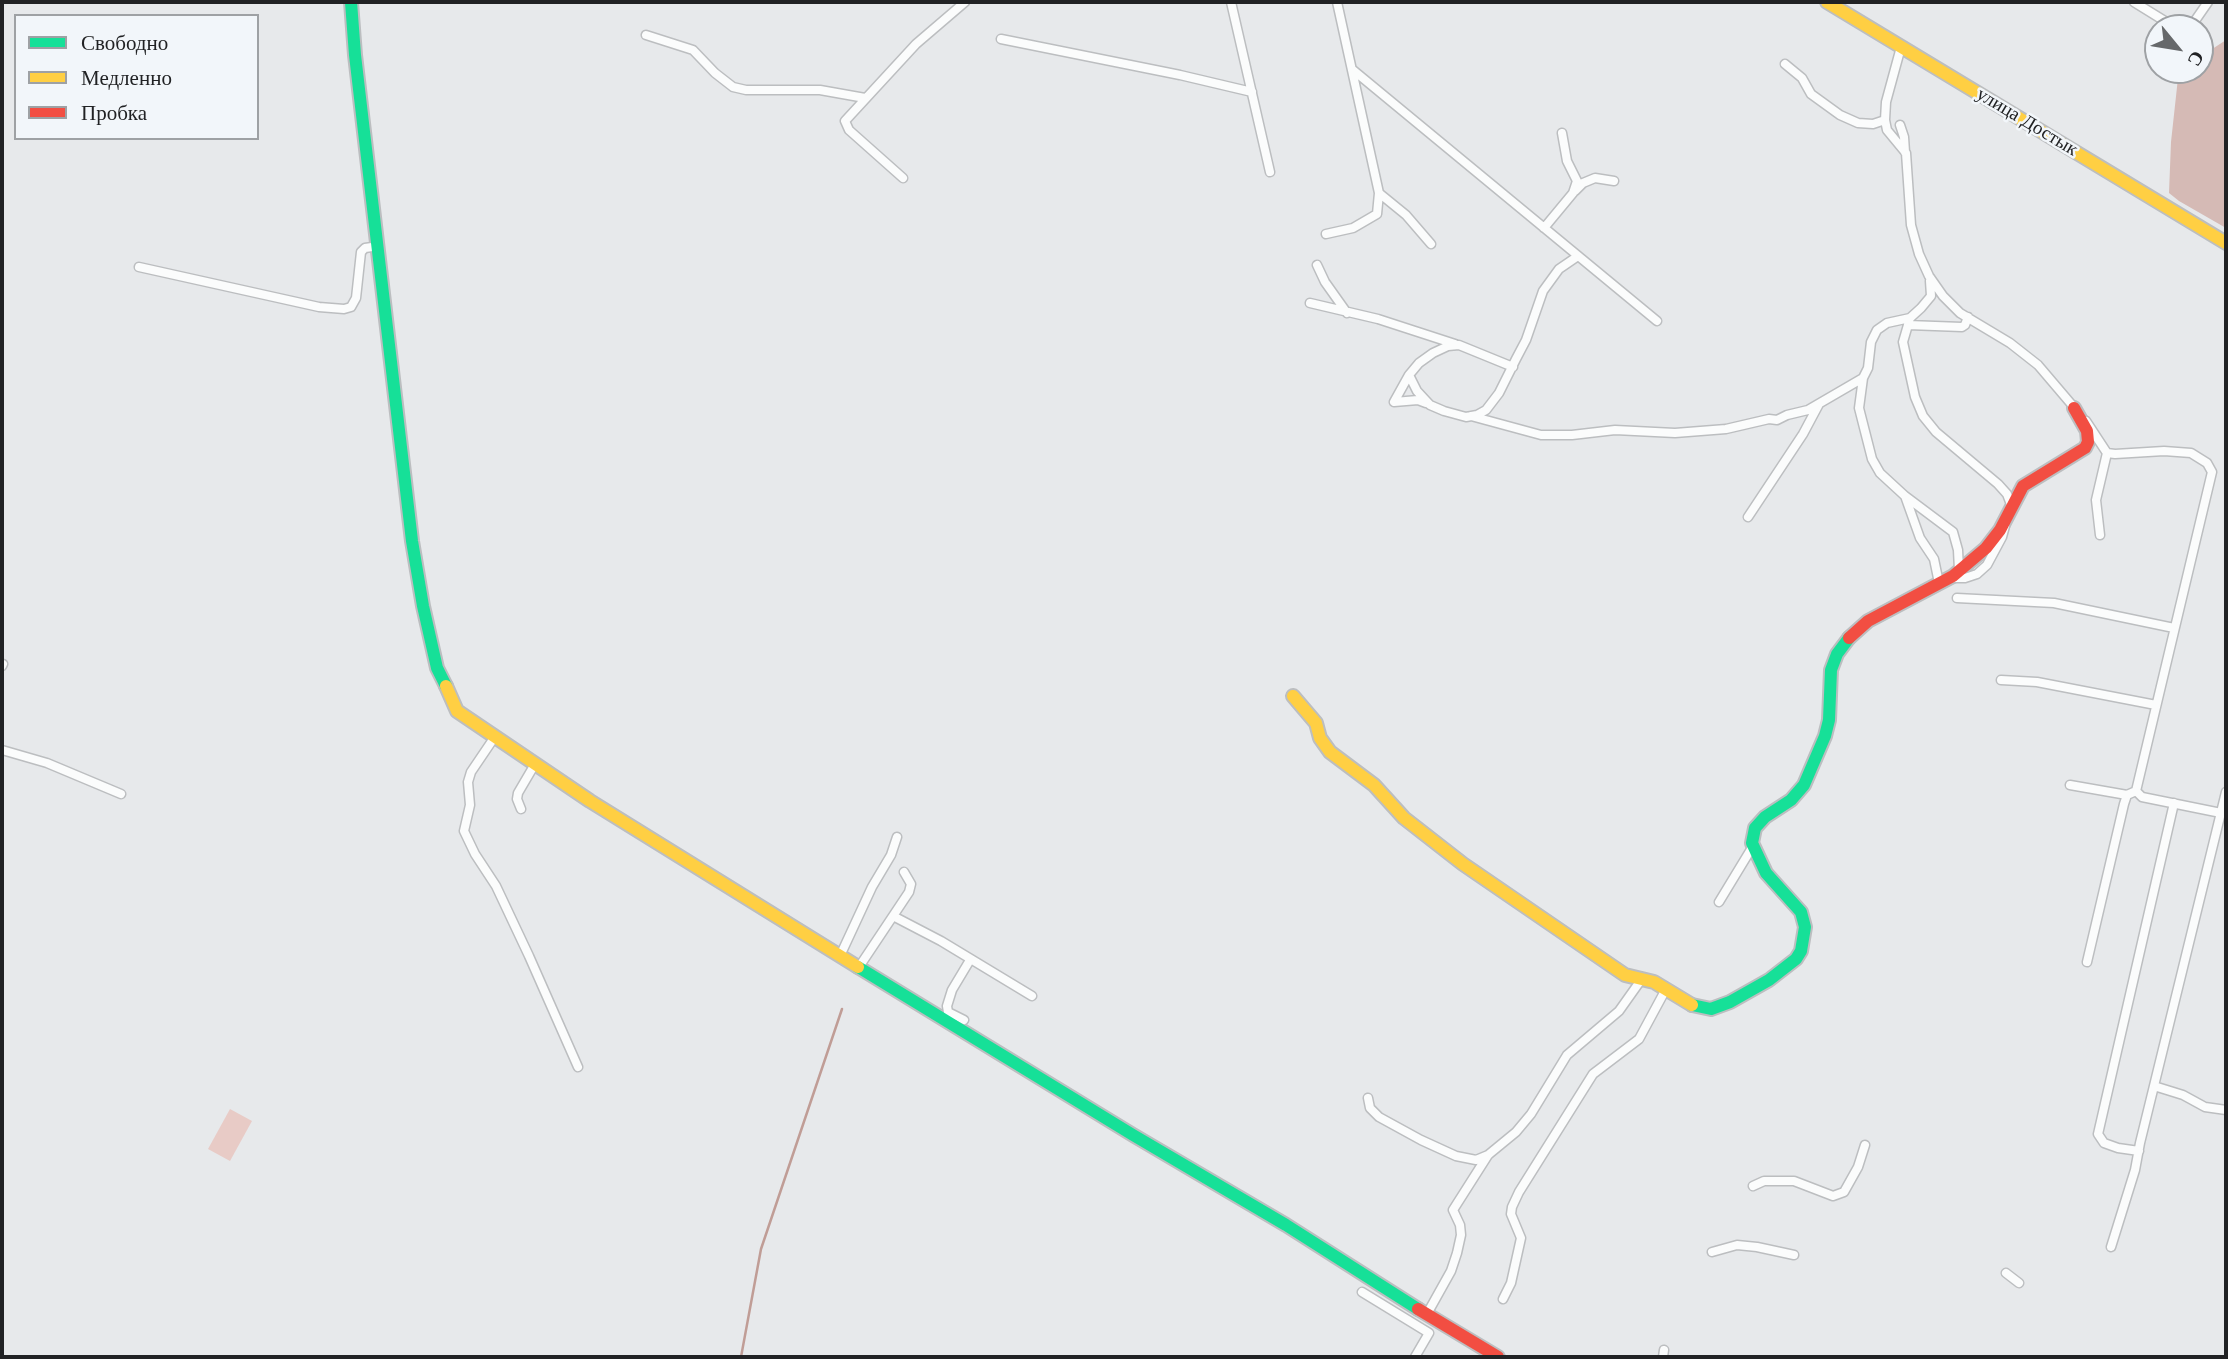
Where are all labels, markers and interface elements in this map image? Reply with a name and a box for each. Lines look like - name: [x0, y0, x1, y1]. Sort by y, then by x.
- legend: [14, 14, 259, 140]
- north arrow: [2144, 14, 2214, 84]
- text: Свободно: [81, 30, 168, 56]
- text: С: [2182, 47, 2209, 70]
- text: Медленно: [81, 65, 172, 91]
- street label: улица Достык: [1972, 83, 2082, 161]
- text: Пробка: [81, 100, 147, 126]

